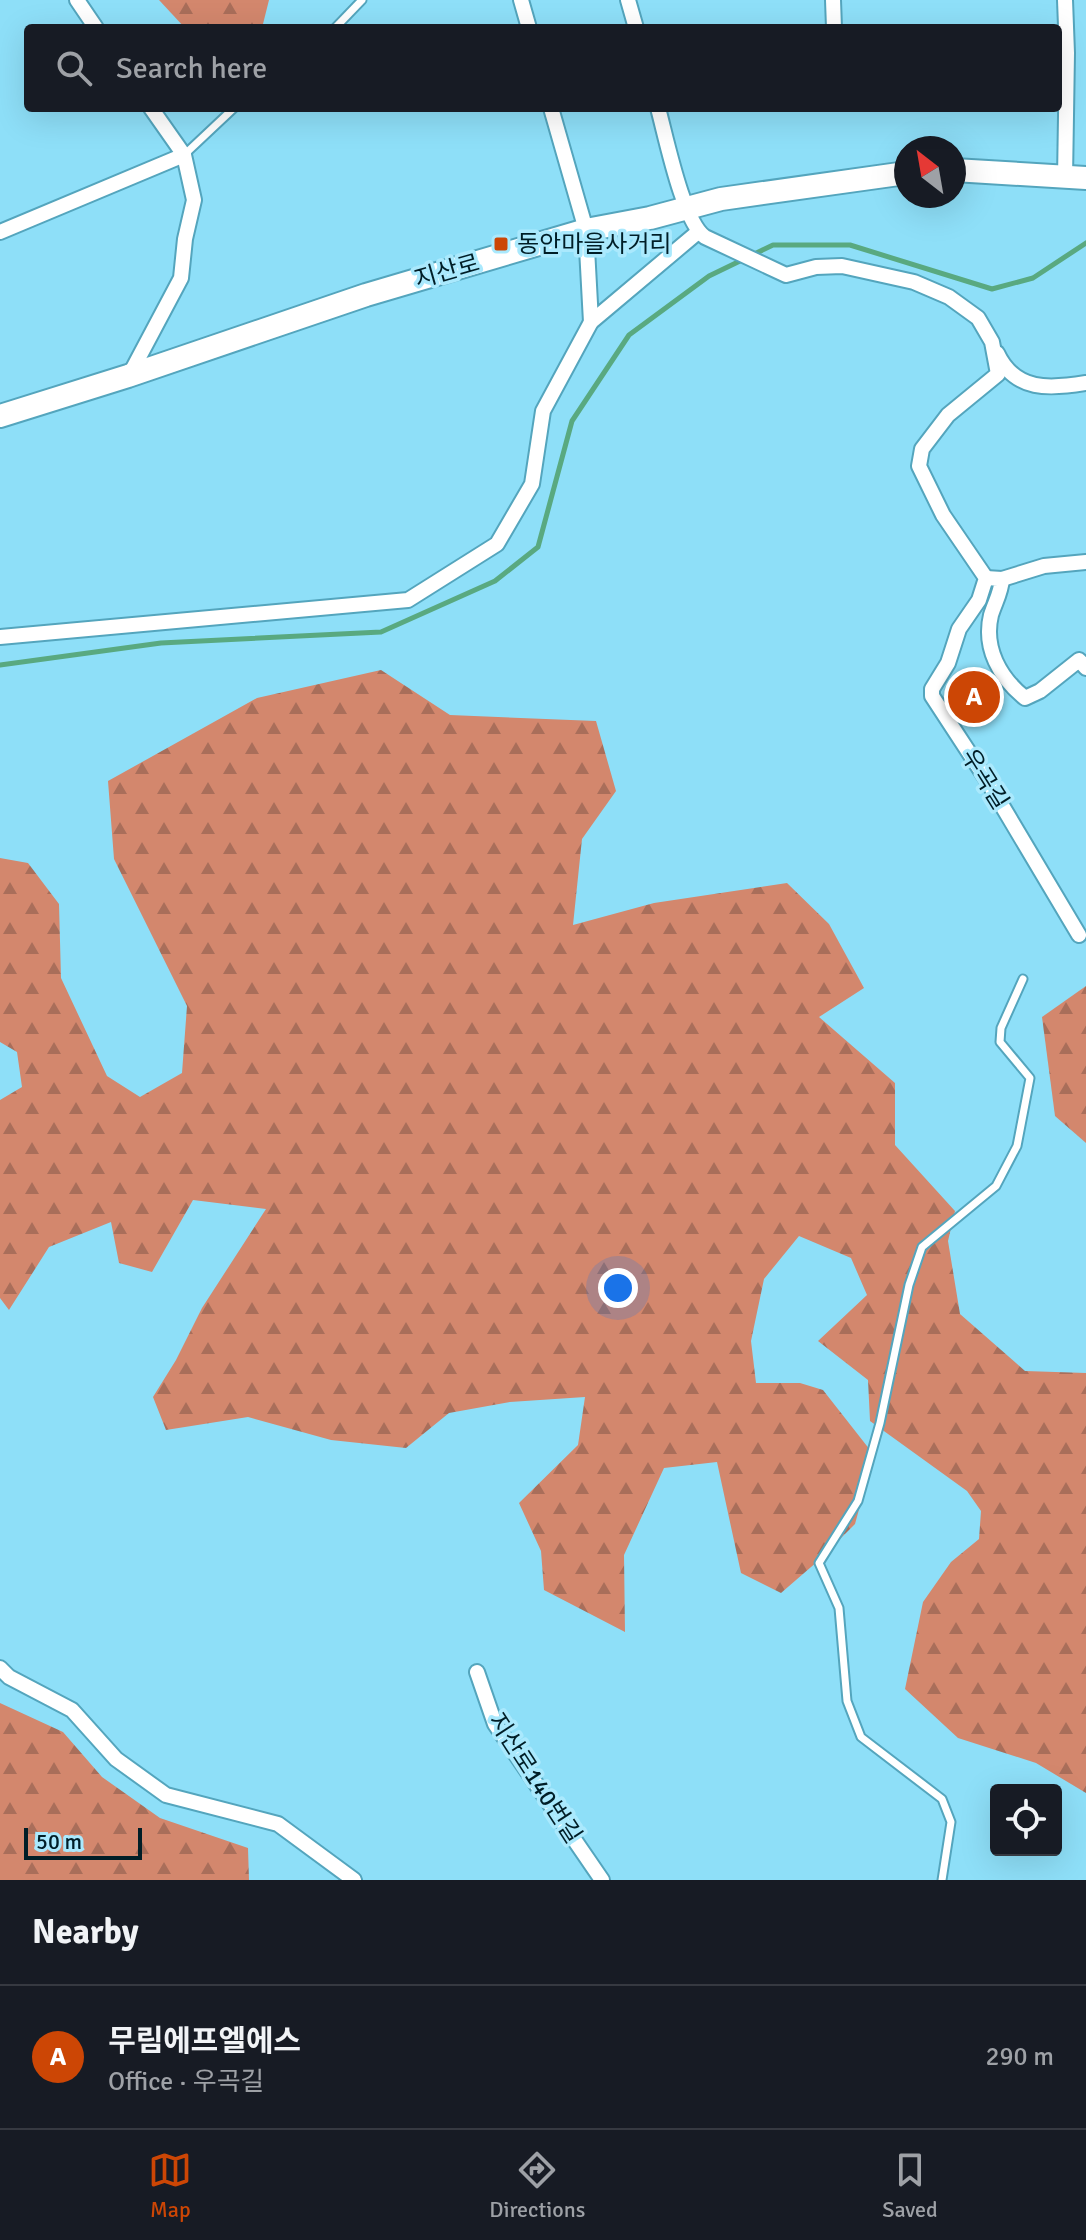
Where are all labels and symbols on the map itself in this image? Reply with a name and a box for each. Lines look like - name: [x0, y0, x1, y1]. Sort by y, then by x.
- north arrow: [894, 136, 966, 208]
- place label: 동안마을사거리: [517, 229, 672, 259]
- marker: 동안마을사거리: [492, 235, 510, 253]
- street label: 지산로: [411, 247, 483, 295]
- pin: A: [948, 667, 1000, 727]
- street label: 우곡길: [955, 743, 1015, 815]
- your location: [598, 1268, 638, 1308]
- street label: 지산로140번길: [482, 1707, 588, 1849]
- scale bar: [24, 1824, 142, 1860]

